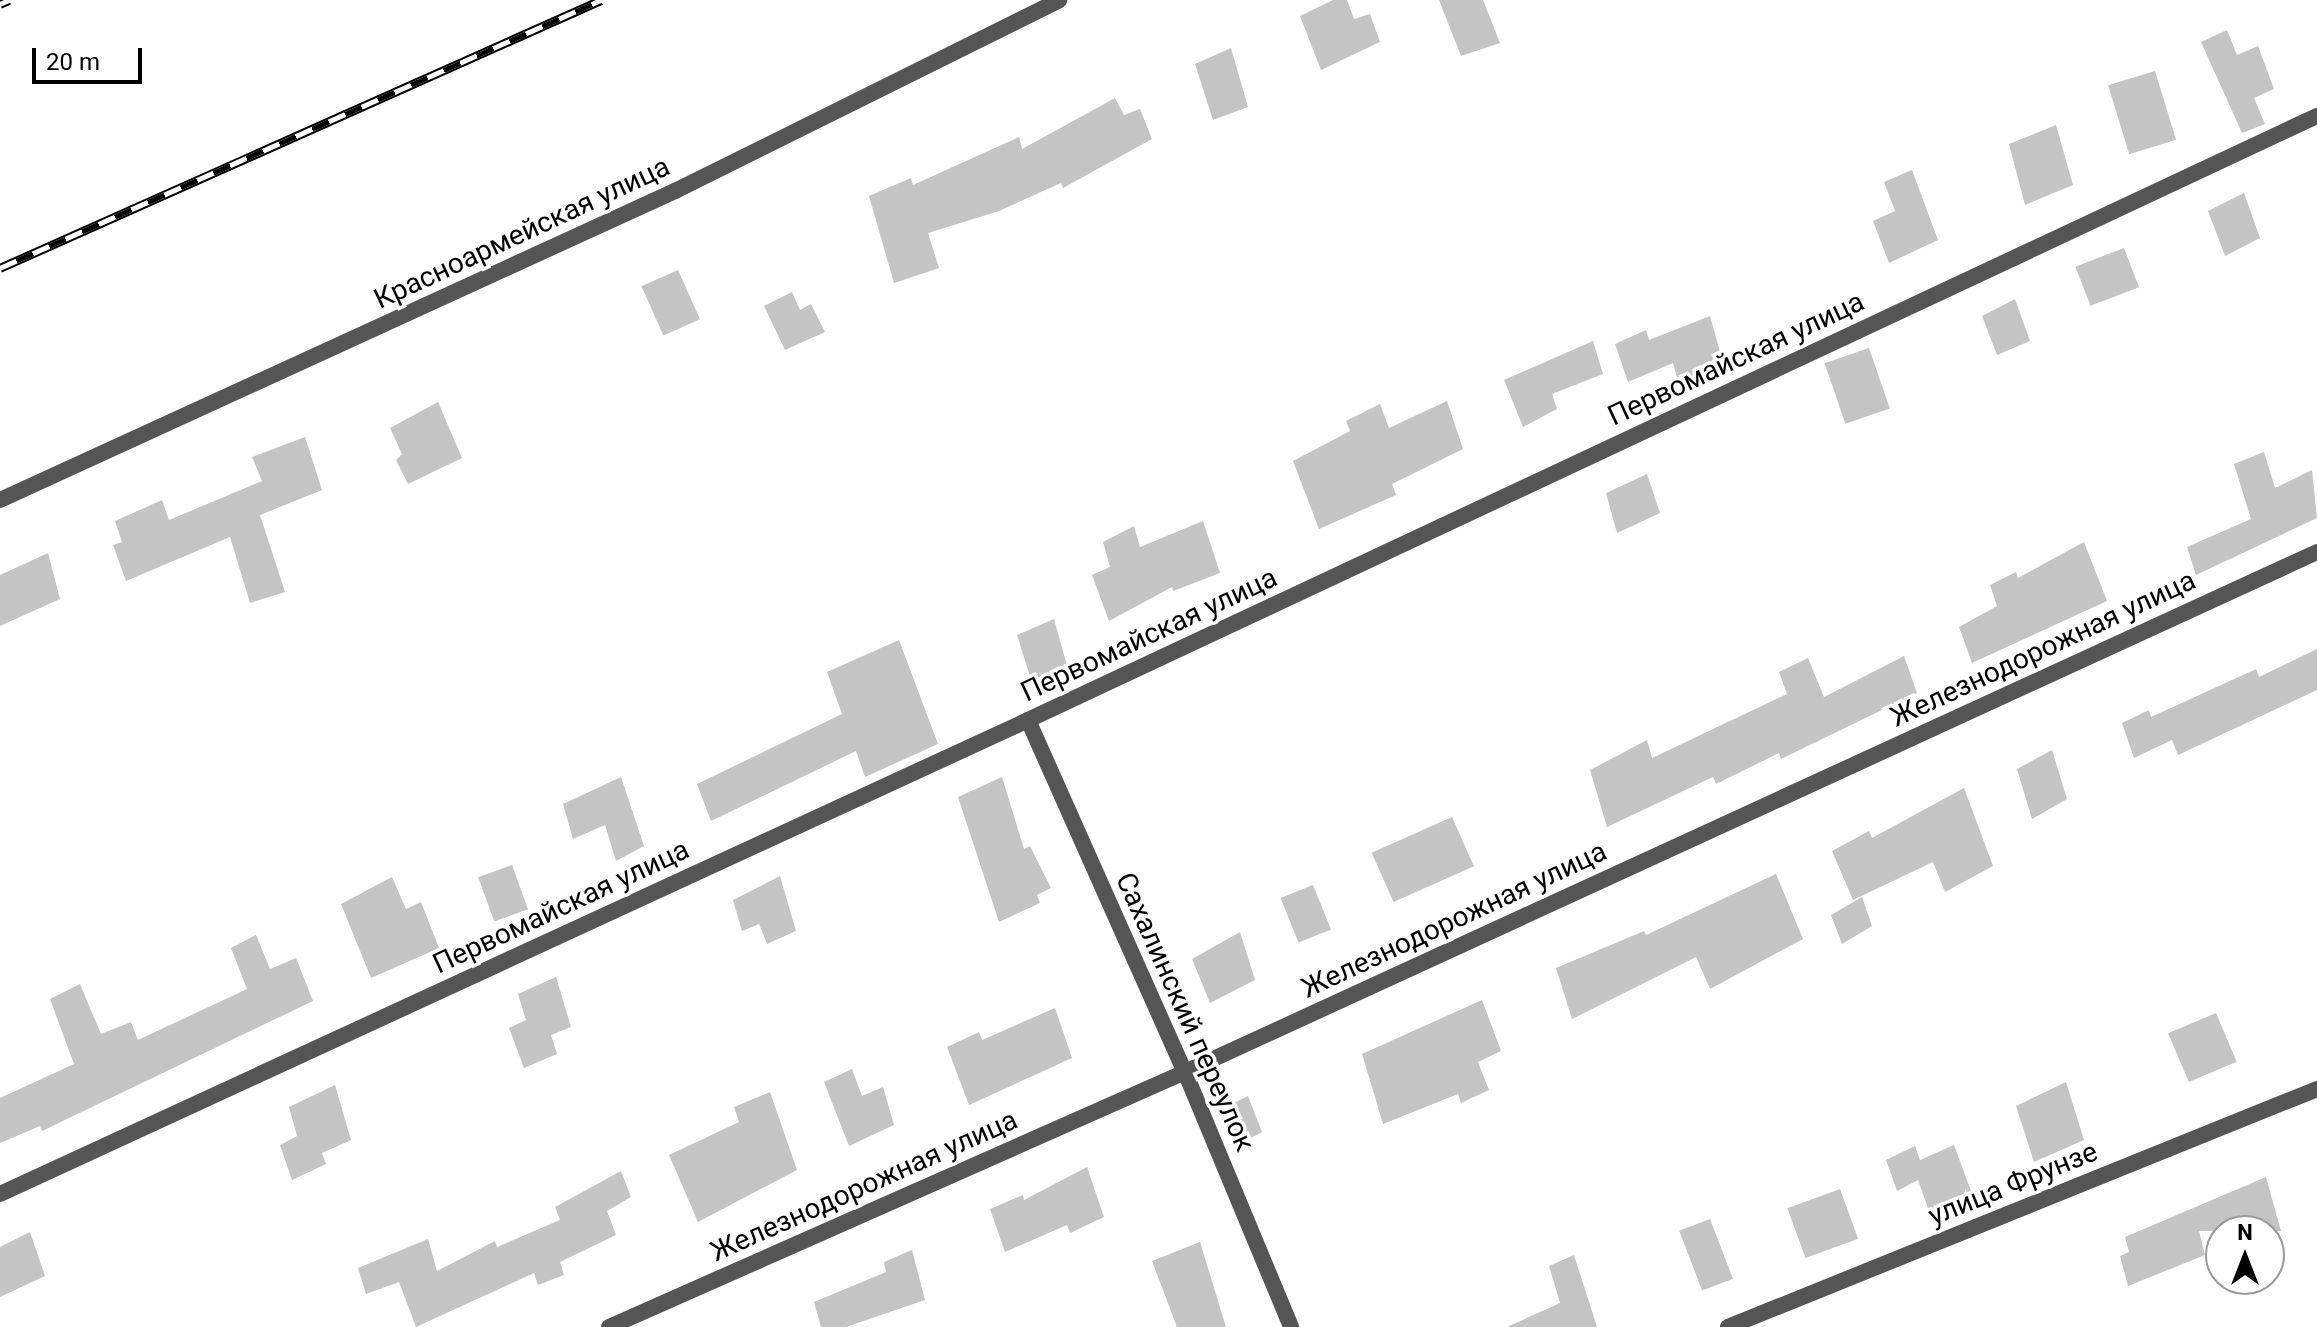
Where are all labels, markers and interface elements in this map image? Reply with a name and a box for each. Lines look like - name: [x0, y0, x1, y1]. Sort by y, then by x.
- scale bar: [36, 32, 146, 82]
- text: 20 m: [46, 48, 100, 76]
- street label: Красноармейская улица: [369, 150, 675, 316]
- street label: Первомайская улица: [1603, 285, 1869, 433]
- street label: Первомайская улица: [1016, 561, 1282, 709]
- street label: Железнодорожная улица: [1885, 563, 2201, 735]
- street label: Первомайская улица: [428, 833, 694, 981]
- street label: Железнодорожная улица: [1296, 834, 1612, 1006]
- street label: Сахалинский переулок: [1108, 867, 1262, 1157]
- street label: Железнодорожная улица: [705, 1103, 1023, 1269]
- street label: улица Фрунзе: [1924, 1135, 2102, 1233]
- north arrow: [2205, 1215, 2285, 1295]
- text: N: [2237, 1220, 2253, 1245]

